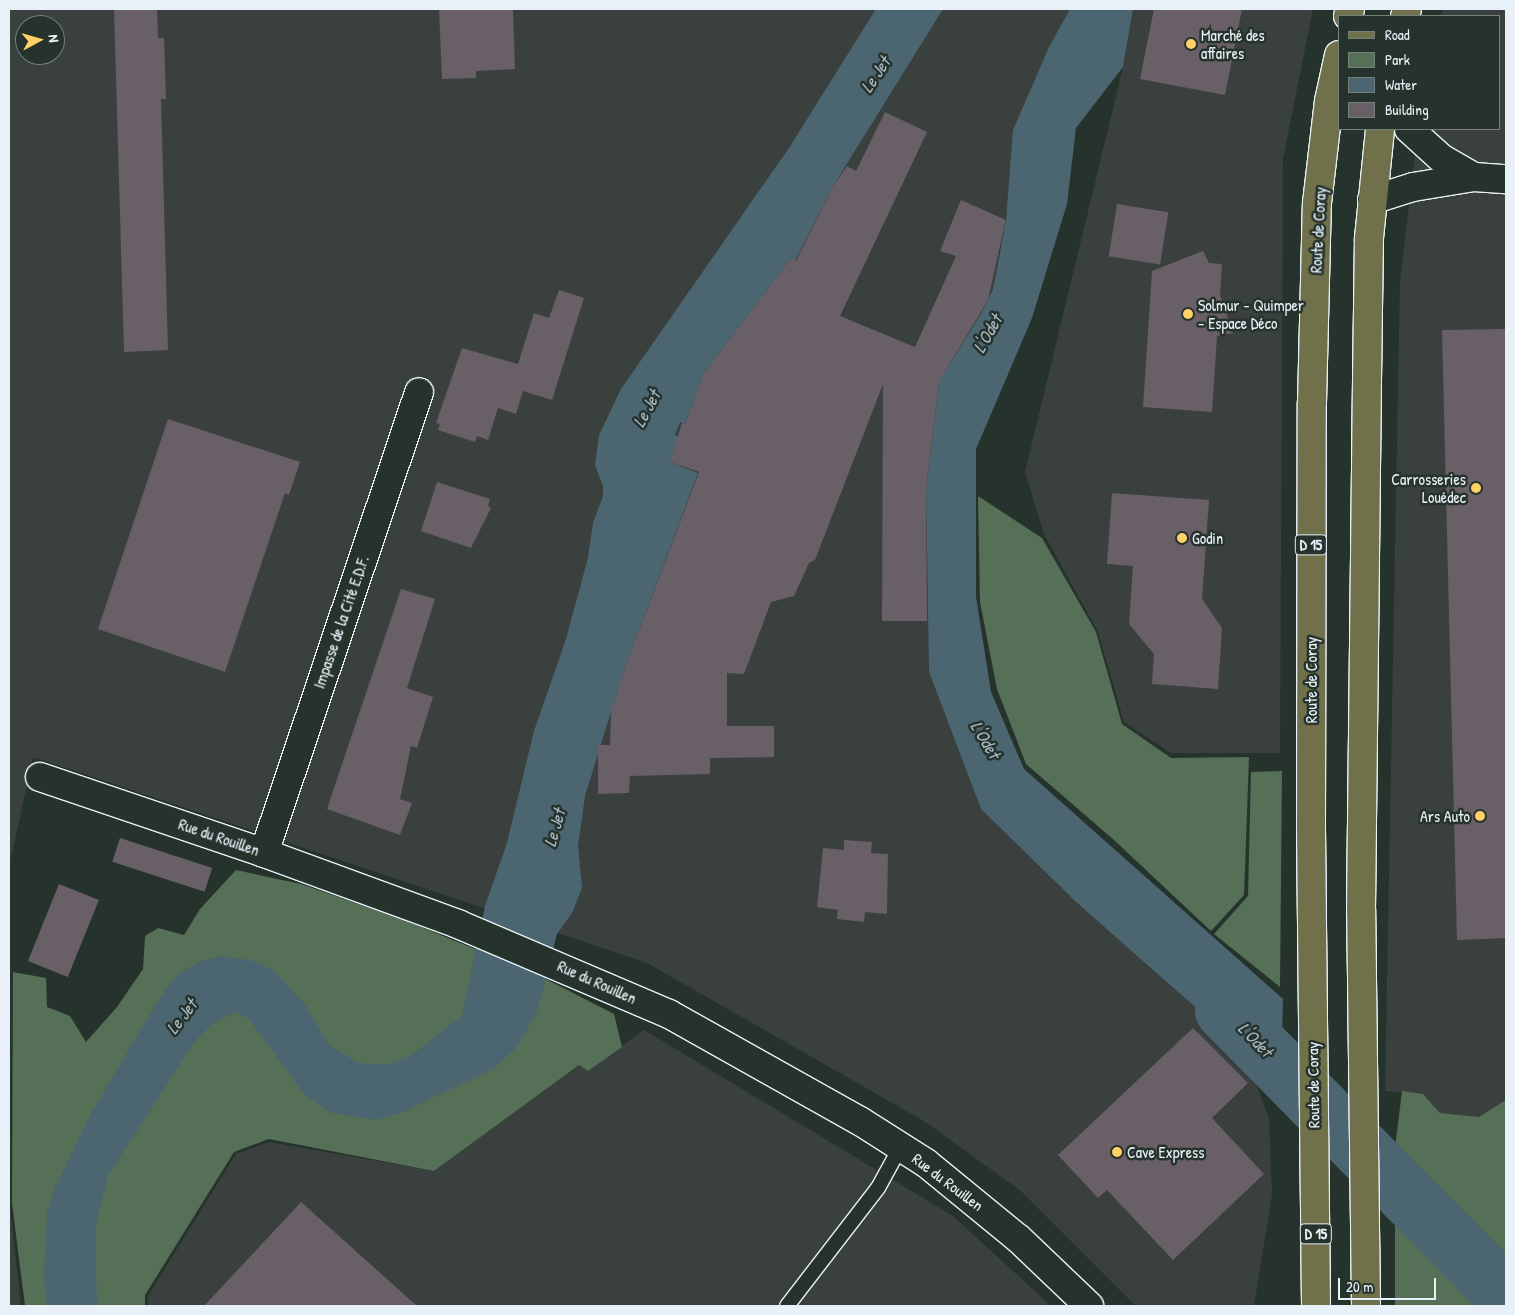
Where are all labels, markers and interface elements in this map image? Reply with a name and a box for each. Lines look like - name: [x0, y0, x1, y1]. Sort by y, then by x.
- north arrow: [15, 15, 65, 65]
- legend: [1338, 15, 1500, 130]
- text: Road: [1385, 24, 1410, 45]
- place label: Marché des affaires: [1201, 25, 1265, 63]
- text: N: [45, 34, 64, 43]
- marker: Marché des affaires: [1185, 38, 1197, 50]
- text: Park: [1385, 49, 1410, 70]
- water label: Le Jet: [856, 53, 896, 97]
- text: Water: [1385, 74, 1417, 95]
- text: Building: [1385, 99, 1429, 120]
- street label: Route de Coray: [1306, 186, 1330, 274]
- place label: Solmur - Quimper - Espace Déco: [1198, 295, 1304, 333]
- marker: Solmur - Quimper - Espace Déco: [1182, 308, 1194, 320]
- water label: L'Odet: [969, 311, 1007, 357]
- water label: Le Jet: [629, 387, 665, 431]
- place label: Carrosseries Louédec: [1391, 469, 1466, 507]
- marker: Carrosseries Louédec: [1470, 482, 1482, 494]
- place label: Godin: [1192, 528, 1223, 548]
- marker: Godin: [1176, 532, 1188, 544]
- road number: D 15: [1295, 532, 1327, 558]
- street label: Impasse de la Cité E.D.F.: [309, 553, 373, 691]
- street label: Route de Coray: [1301, 637, 1321, 723]
- water label: L'Odet: [965, 717, 1005, 763]
- place label: Ars Auto: [1420, 806, 1470, 826]
- water label: Le Jet: [539, 807, 571, 849]
- marker: Ars Auto: [1474, 810, 1486, 822]
- street label: Rue du Rouillen: [176, 814, 262, 860]
- street label: Rue du Rouillen: [555, 956, 639, 1008]
- water label: Le Jet: [162, 995, 202, 1039]
- water label: L'Odet: [1233, 1018, 1277, 1062]
- street label: Route de Coray: [1303, 1042, 1323, 1128]
- place label: Cave Express: [1127, 1142, 1204, 1162]
- marker: Cave Express: [1111, 1146, 1123, 1158]
- street label: Rue du Rouillen: [909, 1149, 987, 1215]
- road number: D 15: [1300, 1222, 1332, 1246]
- scale bar: [1340, 1268, 1438, 1300]
- text: 20 m: [1346, 1276, 1373, 1297]

